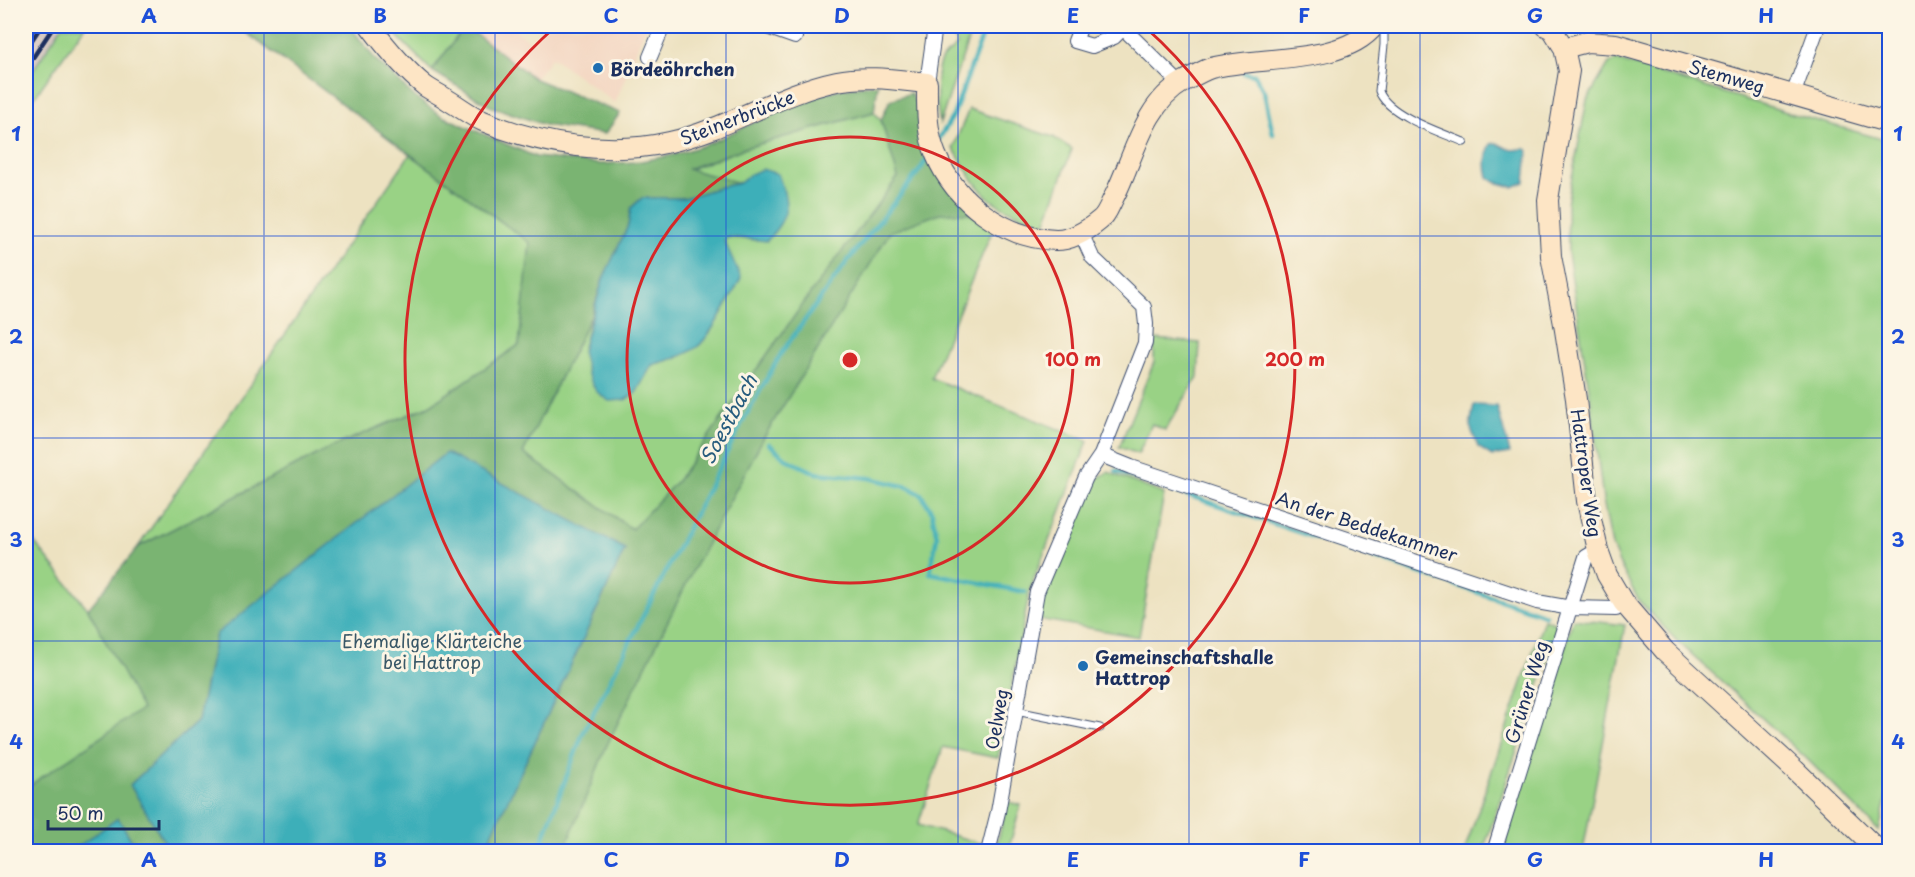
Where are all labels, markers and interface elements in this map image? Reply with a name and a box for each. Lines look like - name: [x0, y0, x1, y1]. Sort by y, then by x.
- text: A: [141, 0, 157, 30]
- text: B: [373, 0, 387, 30]
- text: C: [603, 0, 619, 30]
- text: D: [834, 0, 850, 30]
- text: E: [1067, 0, 1079, 30]
- text: F: [1298, 0, 1310, 30]
- text: G: [1527, 0, 1543, 30]
- text: H: [1758, 0, 1774, 30]
- street label: Stemweg: [1686, 52, 1768, 100]
- place label: Bördeöhrchen: [610, 55, 735, 82]
- marker: Bördeöhrchen: [591, 61, 605, 75]
- street label: Steinerbrücke: [676, 83, 798, 151]
- text: 1: [11, 118, 21, 148]
- text: 1: [1893, 118, 1903, 148]
- text: 2: [9, 321, 23, 351]
- text: 2: [1891, 321, 1905, 351]
- text: 100 m: [1045, 345, 1101, 372]
- text: 200 m: [1265, 345, 1325, 372]
- centre of rings: [840, 350, 860, 370]
- water label: Soestbach: [692, 369, 764, 469]
- street label: Hattroper Weg: [1565, 407, 1609, 539]
- street label: An der Beddekammer: [1273, 484, 1462, 568]
- text: 3: [9, 524, 23, 554]
- text: 3: [1891, 524, 1905, 554]
- park label: Ehemalige Klärteiche bei Hattrop: [342, 627, 522, 675]
- street label: Grüner Weg: [1498, 637, 1554, 747]
- place label: Gemeinschaftshalle Hattrop: [1095, 643, 1274, 691]
- marker: Gemeinschaftshalle Hattrop: [1076, 659, 1090, 673]
- street label: Oelweg: [977, 686, 1015, 752]
- text: 4: [9, 726, 23, 756]
- text: 4: [1891, 726, 1905, 756]
- scale bar: [48, 793, 159, 831]
- text: 50 m: [57, 799, 104, 826]
- text: A: [141, 844, 157, 874]
- text: B: [373, 844, 387, 874]
- text: C: [603, 844, 619, 874]
- text: D: [834, 844, 850, 874]
- text: E: [1067, 844, 1079, 874]
- text: F: [1298, 844, 1310, 874]
- text: G: [1527, 844, 1543, 874]
- text: H: [1758, 844, 1774, 874]

